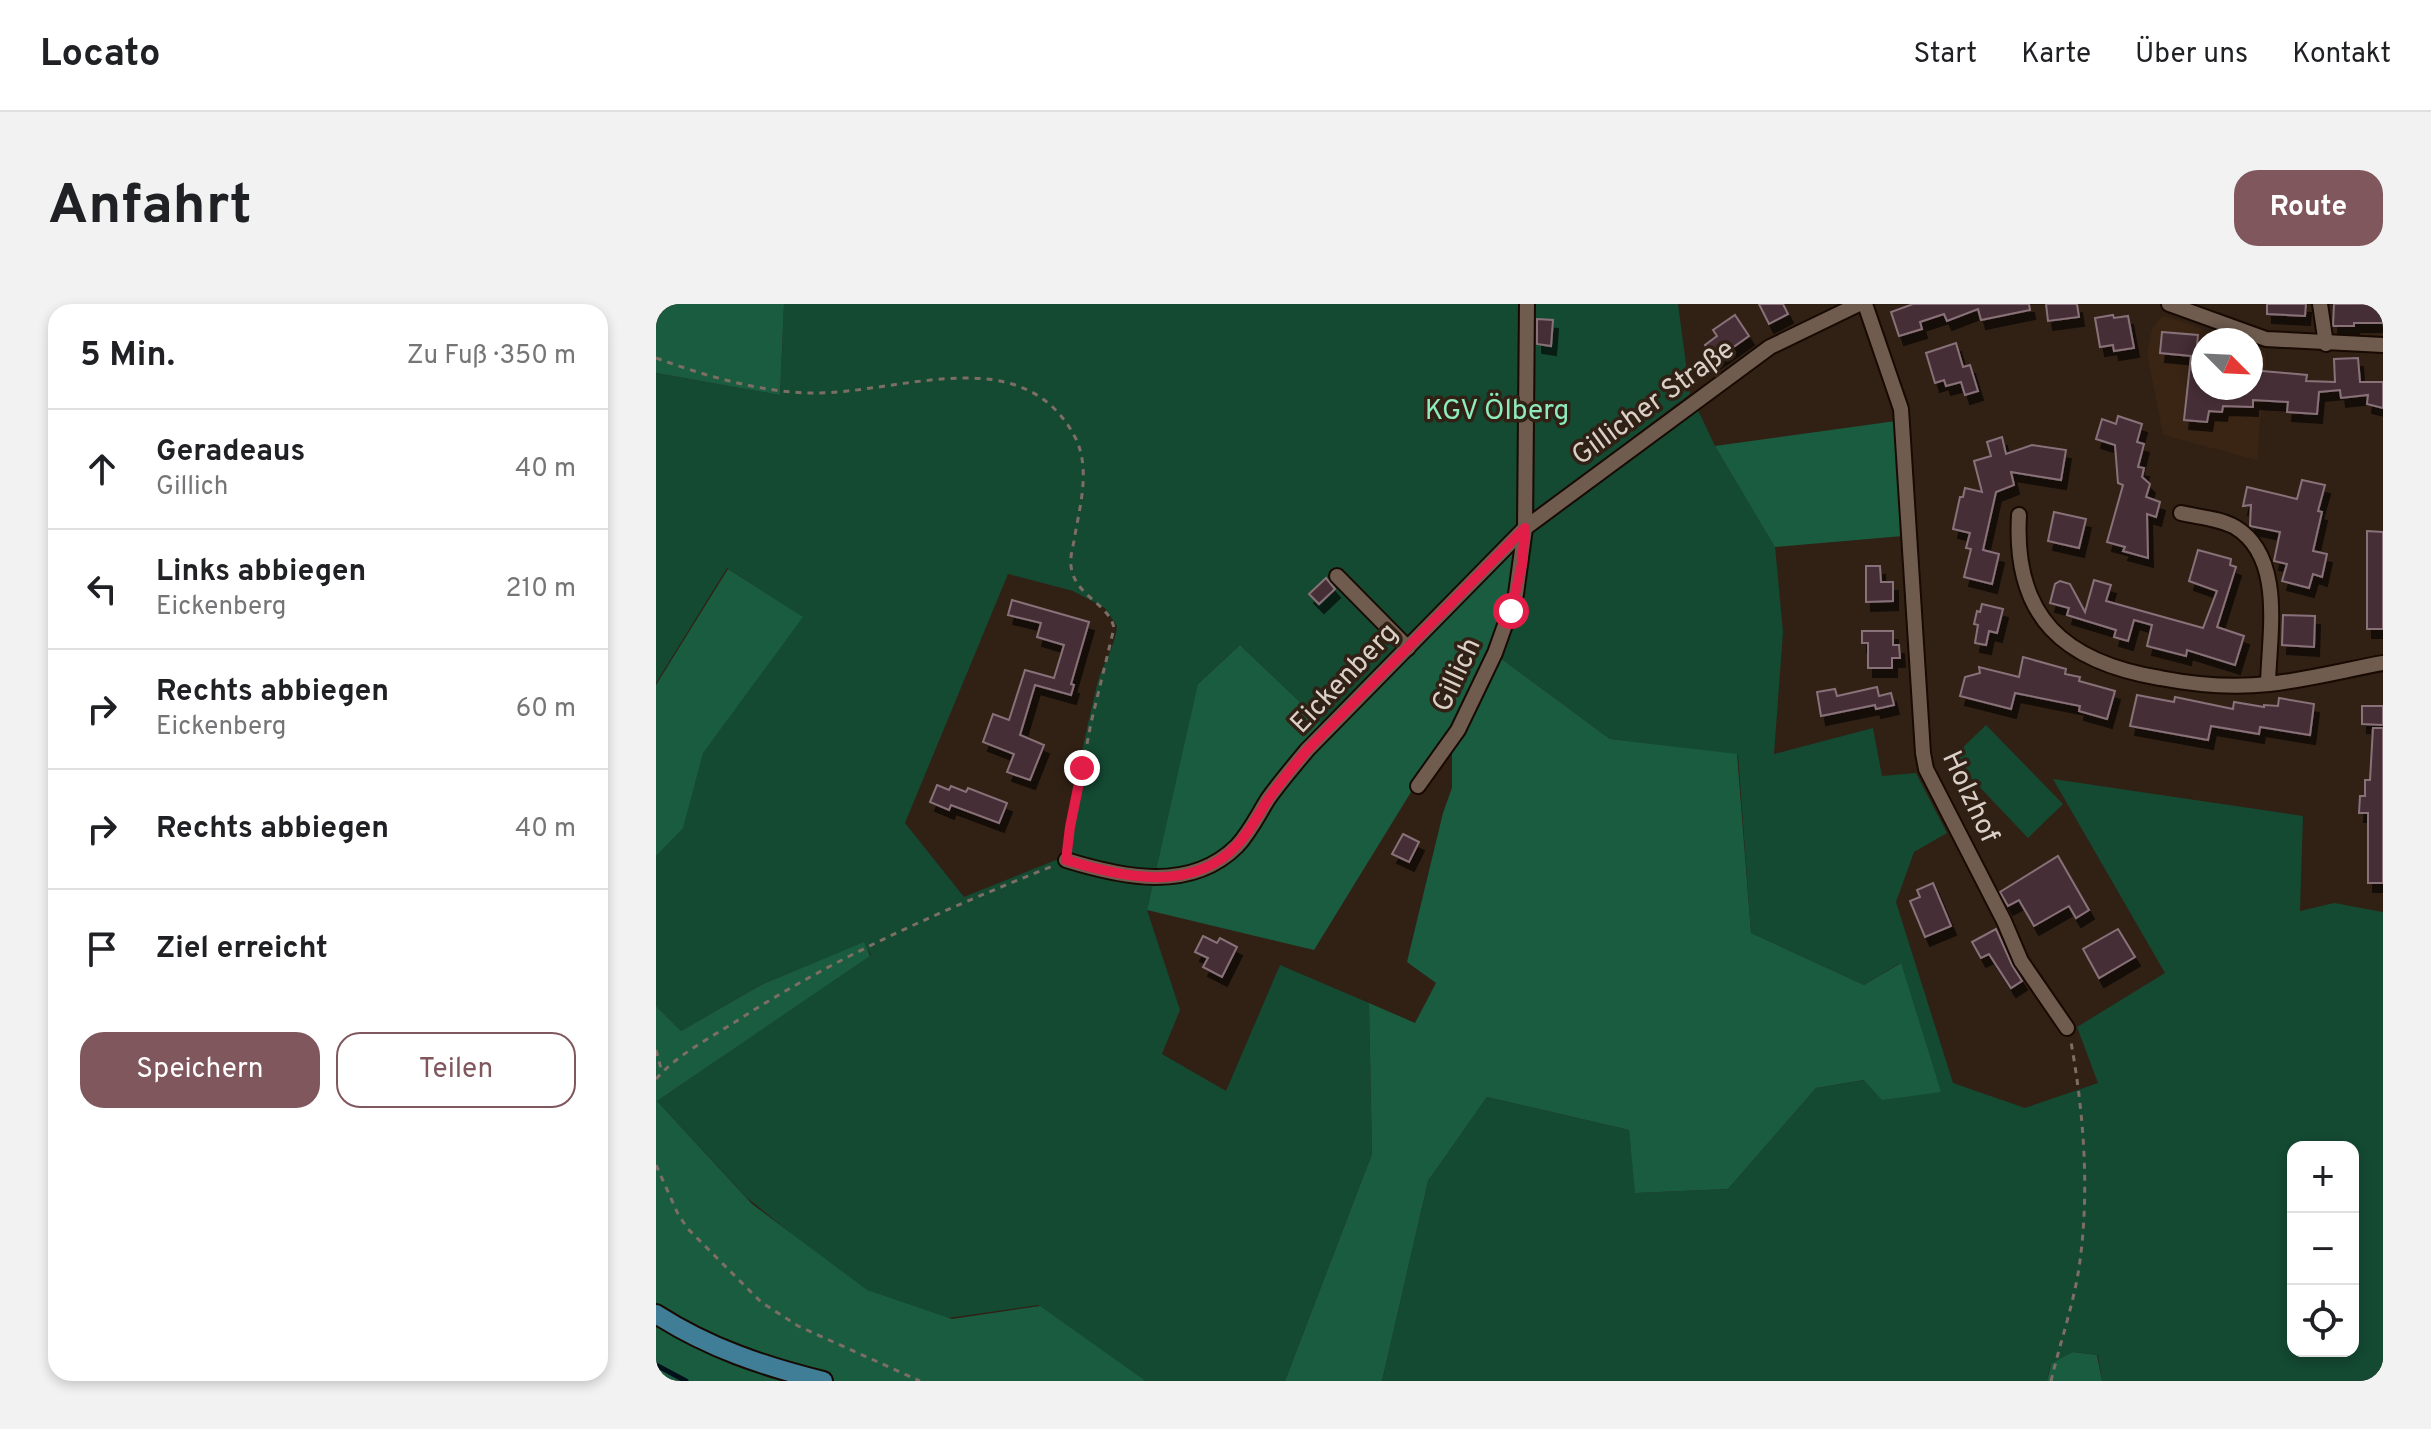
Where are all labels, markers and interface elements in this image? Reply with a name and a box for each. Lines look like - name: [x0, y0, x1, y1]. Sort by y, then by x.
- text: Locato: [40, 31, 160, 80]
- text: Start: [1913, 37, 1977, 73]
- text: Karte: [2021, 37, 2091, 73]
- text: Über uns: [2135, 37, 2248, 73]
- text: Kontakt: [2292, 37, 2391, 73]
- button: Route: [2234, 170, 2383, 246]
- text: Anfahrt: [48, 173, 252, 243]
- north arrow: [2191, 328, 2263, 400]
- street label: Gillicher Straße: [1565, 332, 1742, 475]
- text: 5 Min.: [80, 335, 175, 378]
- text: Zu Fuß · 350 m: [407, 340, 576, 373]
- park label: KGV Ölberg: [1425, 392, 1569, 430]
- text: Geradeaus: [156, 434, 305, 471]
- icon: ahead: [80, 447, 124, 491]
- text: 40 m: [515, 453, 576, 486]
- text: Gillich: [156, 471, 228, 504]
- text: Links abbiegen: [156, 554, 366, 591]
- icon: left: [80, 567, 124, 611]
- text: 210 m: [506, 573, 576, 606]
- text: Eickenberg: [156, 591, 286, 624]
- route start: [1493, 593, 1529, 629]
- street label: Eickenberg: [1283, 616, 1407, 742]
- street label: Gillich: [1425, 632, 1491, 718]
- text: Rechts abbiegen: [156, 674, 389, 711]
- icon: right: [80, 687, 124, 731]
- text: 60 m: [516, 693, 576, 726]
- text: Eickenberg: [156, 711, 286, 744]
- street label: Holzhof: [1932, 745, 2006, 849]
- route end: [1064, 750, 1100, 786]
- icon: right: [80, 807, 124, 851]
- text: Rechts abbiegen: [156, 811, 389, 848]
- text: 40 m: [515, 813, 576, 846]
- icon: arrive: [80, 927, 124, 971]
- text: Ziel erreicht: [156, 931, 328, 968]
- button: Speichern: [80, 1032, 320, 1108]
- button: Teilen: [336, 1032, 576, 1108]
- map controls: [2287, 1141, 2359, 1357]
- button: +: [2287, 1141, 2359, 1213]
- button: −: [2287, 1213, 2359, 1285]
- button: locate: [2287, 1285, 2359, 1357]

